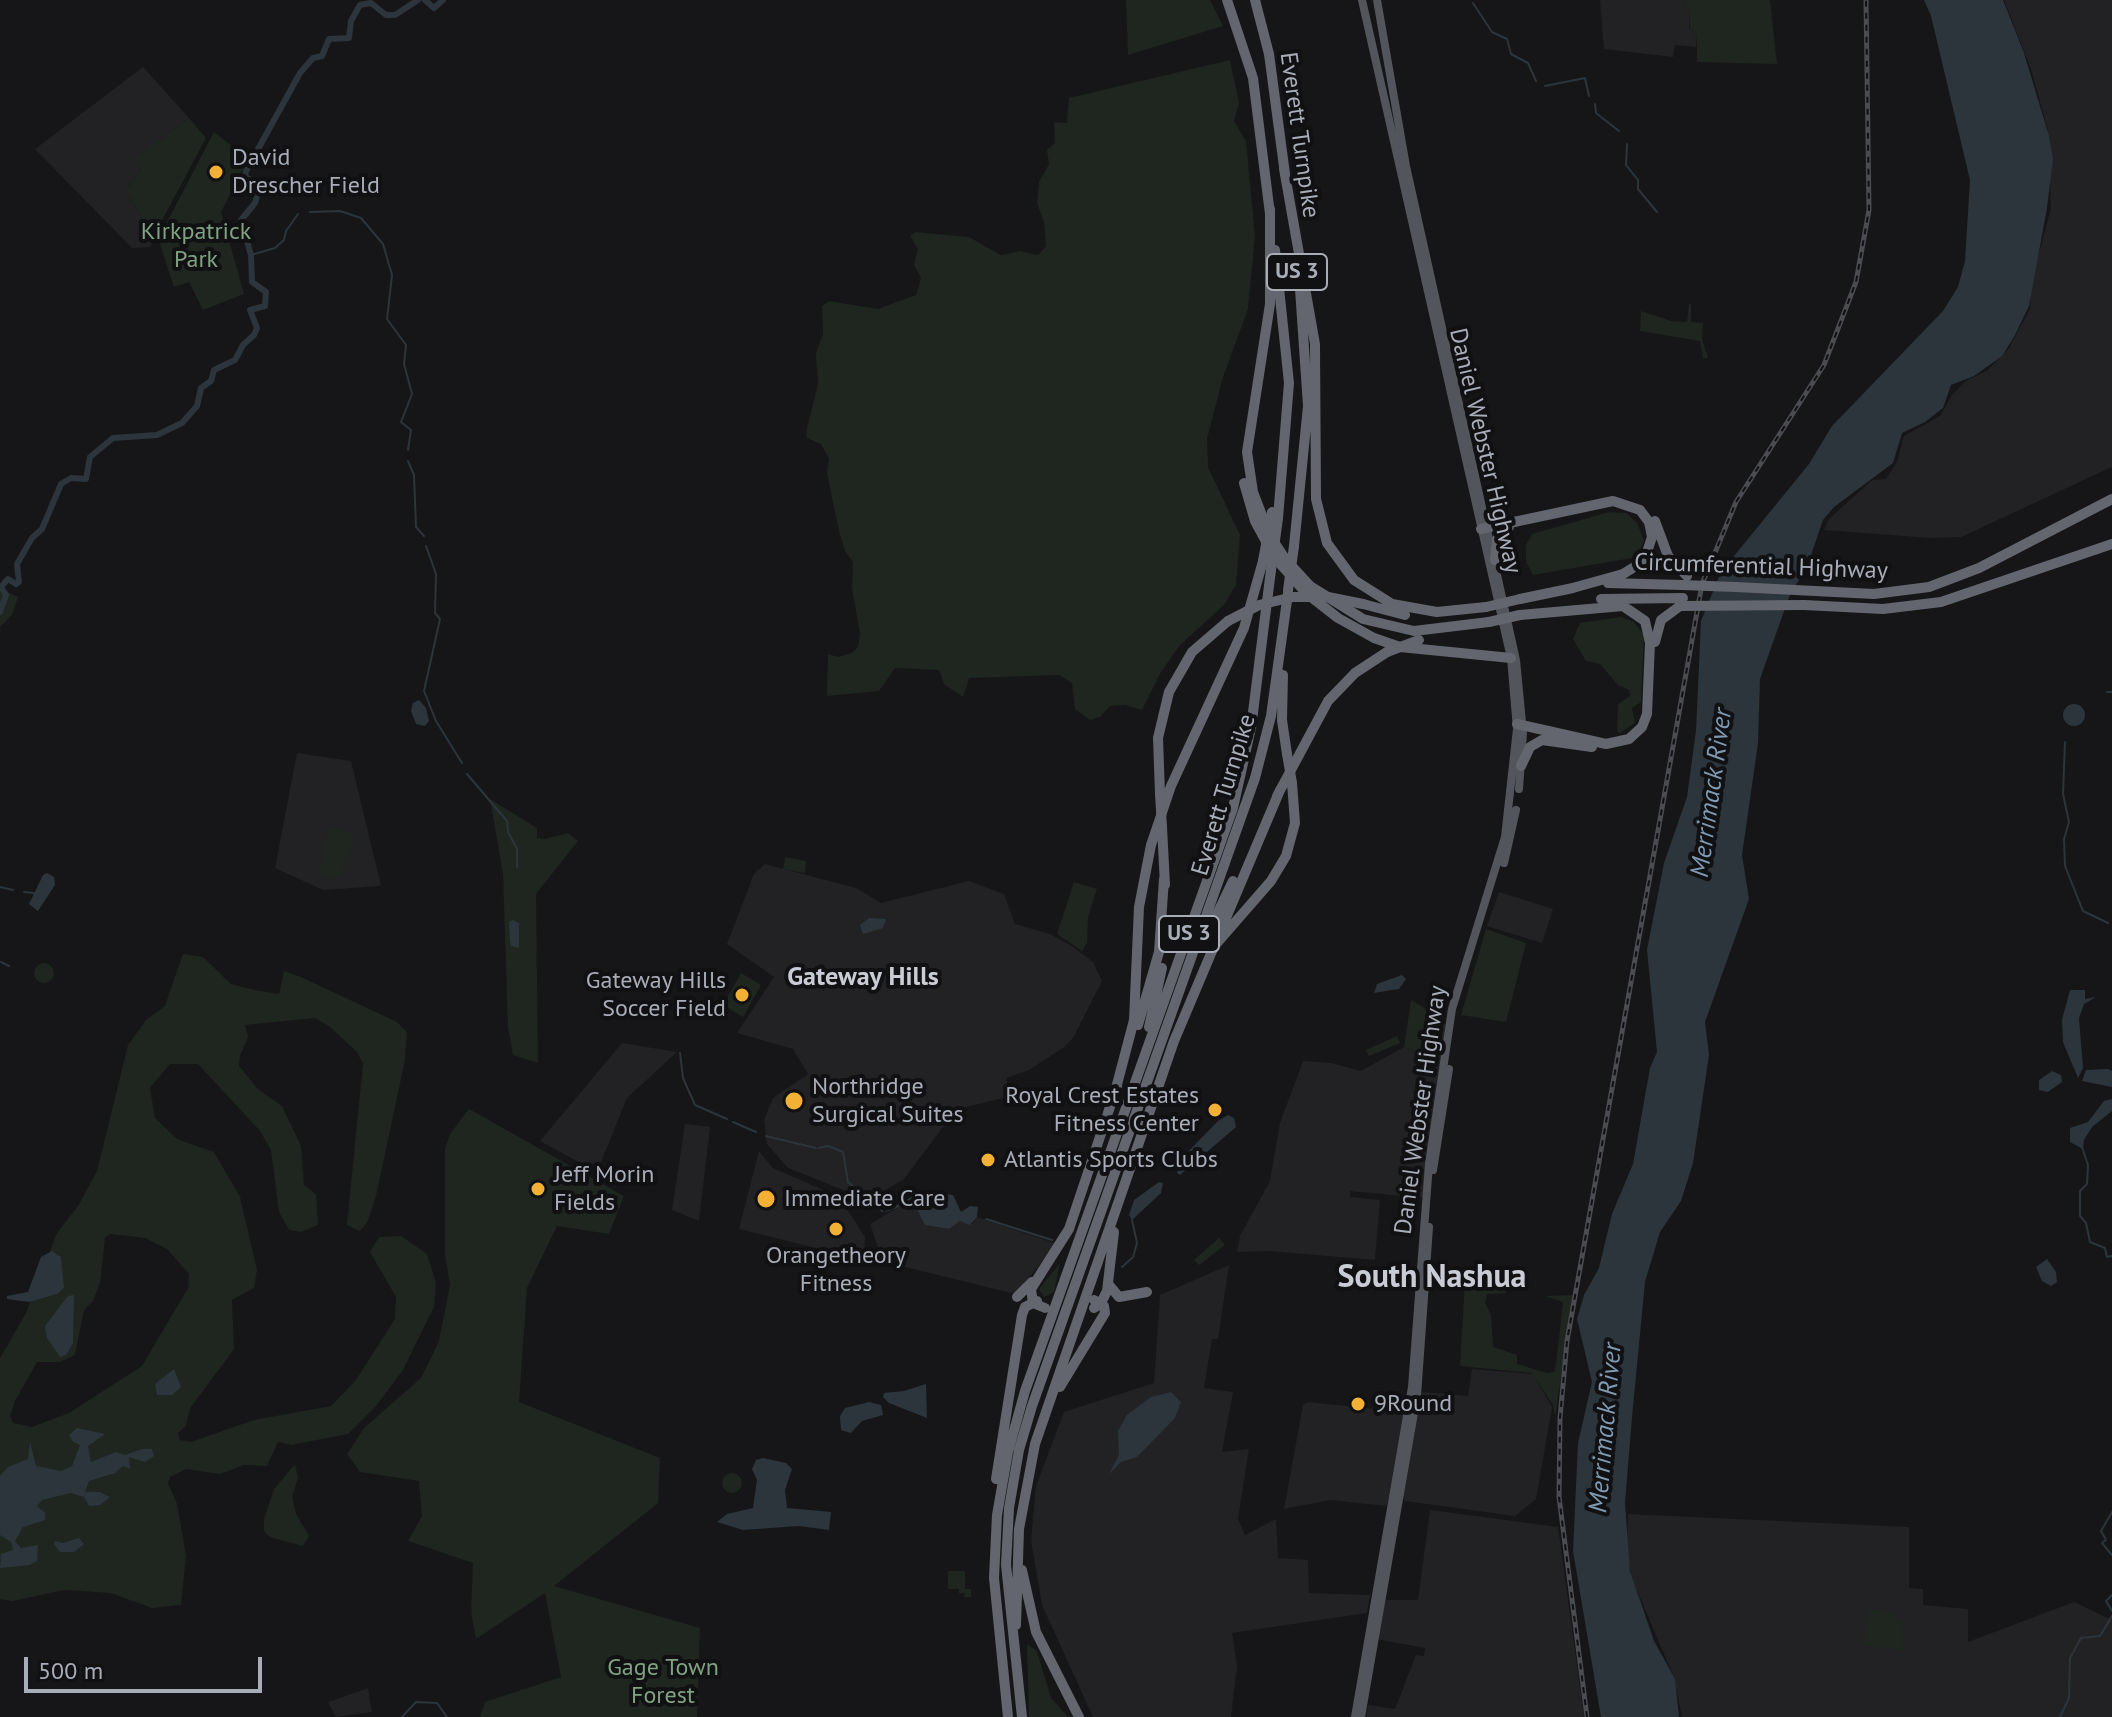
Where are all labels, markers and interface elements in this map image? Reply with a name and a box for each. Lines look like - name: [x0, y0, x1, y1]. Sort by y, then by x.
- street label: Everett Turnpike: [1273, 50, 1325, 220]
- place label: David Drescher Field: [232, 144, 380, 200]
- marker: David Drescher Field: [207, 163, 225, 181]
- park label: Kirkpatrick Park: [141, 218, 251, 274]
- road number: US 3: [1267, 254, 1327, 290]
- street label: Daniel Webster Highway: [1443, 326, 1527, 576]
- street label: Circumferential Highway: [1634, 548, 1888, 586]
- water label: Merrimack River: [1685, 707, 1739, 879]
- street label: Everett Turnpike: [1186, 711, 1262, 879]
- road number: US 3: [1159, 916, 1219, 952]
- district label: Gateway Hills: [787, 962, 939, 994]
- place label: Gateway Hills Soccer Field: [586, 967, 726, 1023]
- street label: Daniel Webster Highway: [1389, 984, 1453, 1236]
- marker: Gateway Hills Soccer Field: [733, 986, 751, 1004]
- place label: Northridge Surgical Suites: [812, 1073, 964, 1129]
- place label: Royal Crest Estates Fitness Center: [1005, 1082, 1199, 1138]
- marker: Northridge Surgical Suites: [783, 1090, 805, 1112]
- marker: Royal Crest Estates Fitness Center: [1206, 1101, 1224, 1119]
- place label: Atlantis Sports Clubs: [1004, 1146, 1218, 1174]
- marker: Atlantis Sports Clubs: [979, 1151, 997, 1169]
- place label: Jeff Morin Fields: [554, 1161, 654, 1217]
- marker: Jeff Morin Fields: [529, 1180, 547, 1198]
- place label: Immediate Care: [784, 1185, 945, 1213]
- marker: Immediate Care: [755, 1188, 777, 1210]
- marker: Orangetheory Fitness: [827, 1220, 845, 1238]
- place label: Orangetheory Fitness: [766, 1242, 906, 1298]
- district label: South Nashua: [1338, 1259, 1526, 1297]
- water label: Merrimack River: [1583, 1342, 1629, 1514]
- place label: 9Round: [1374, 1390, 1452, 1418]
- marker: 9Round: [1349, 1395, 1367, 1413]
- scale bar: [28, 1641, 266, 1691]
- park label: Gage Town Forest: [607, 1654, 719, 1710]
- text: 500 m: [38, 1655, 103, 1686]

